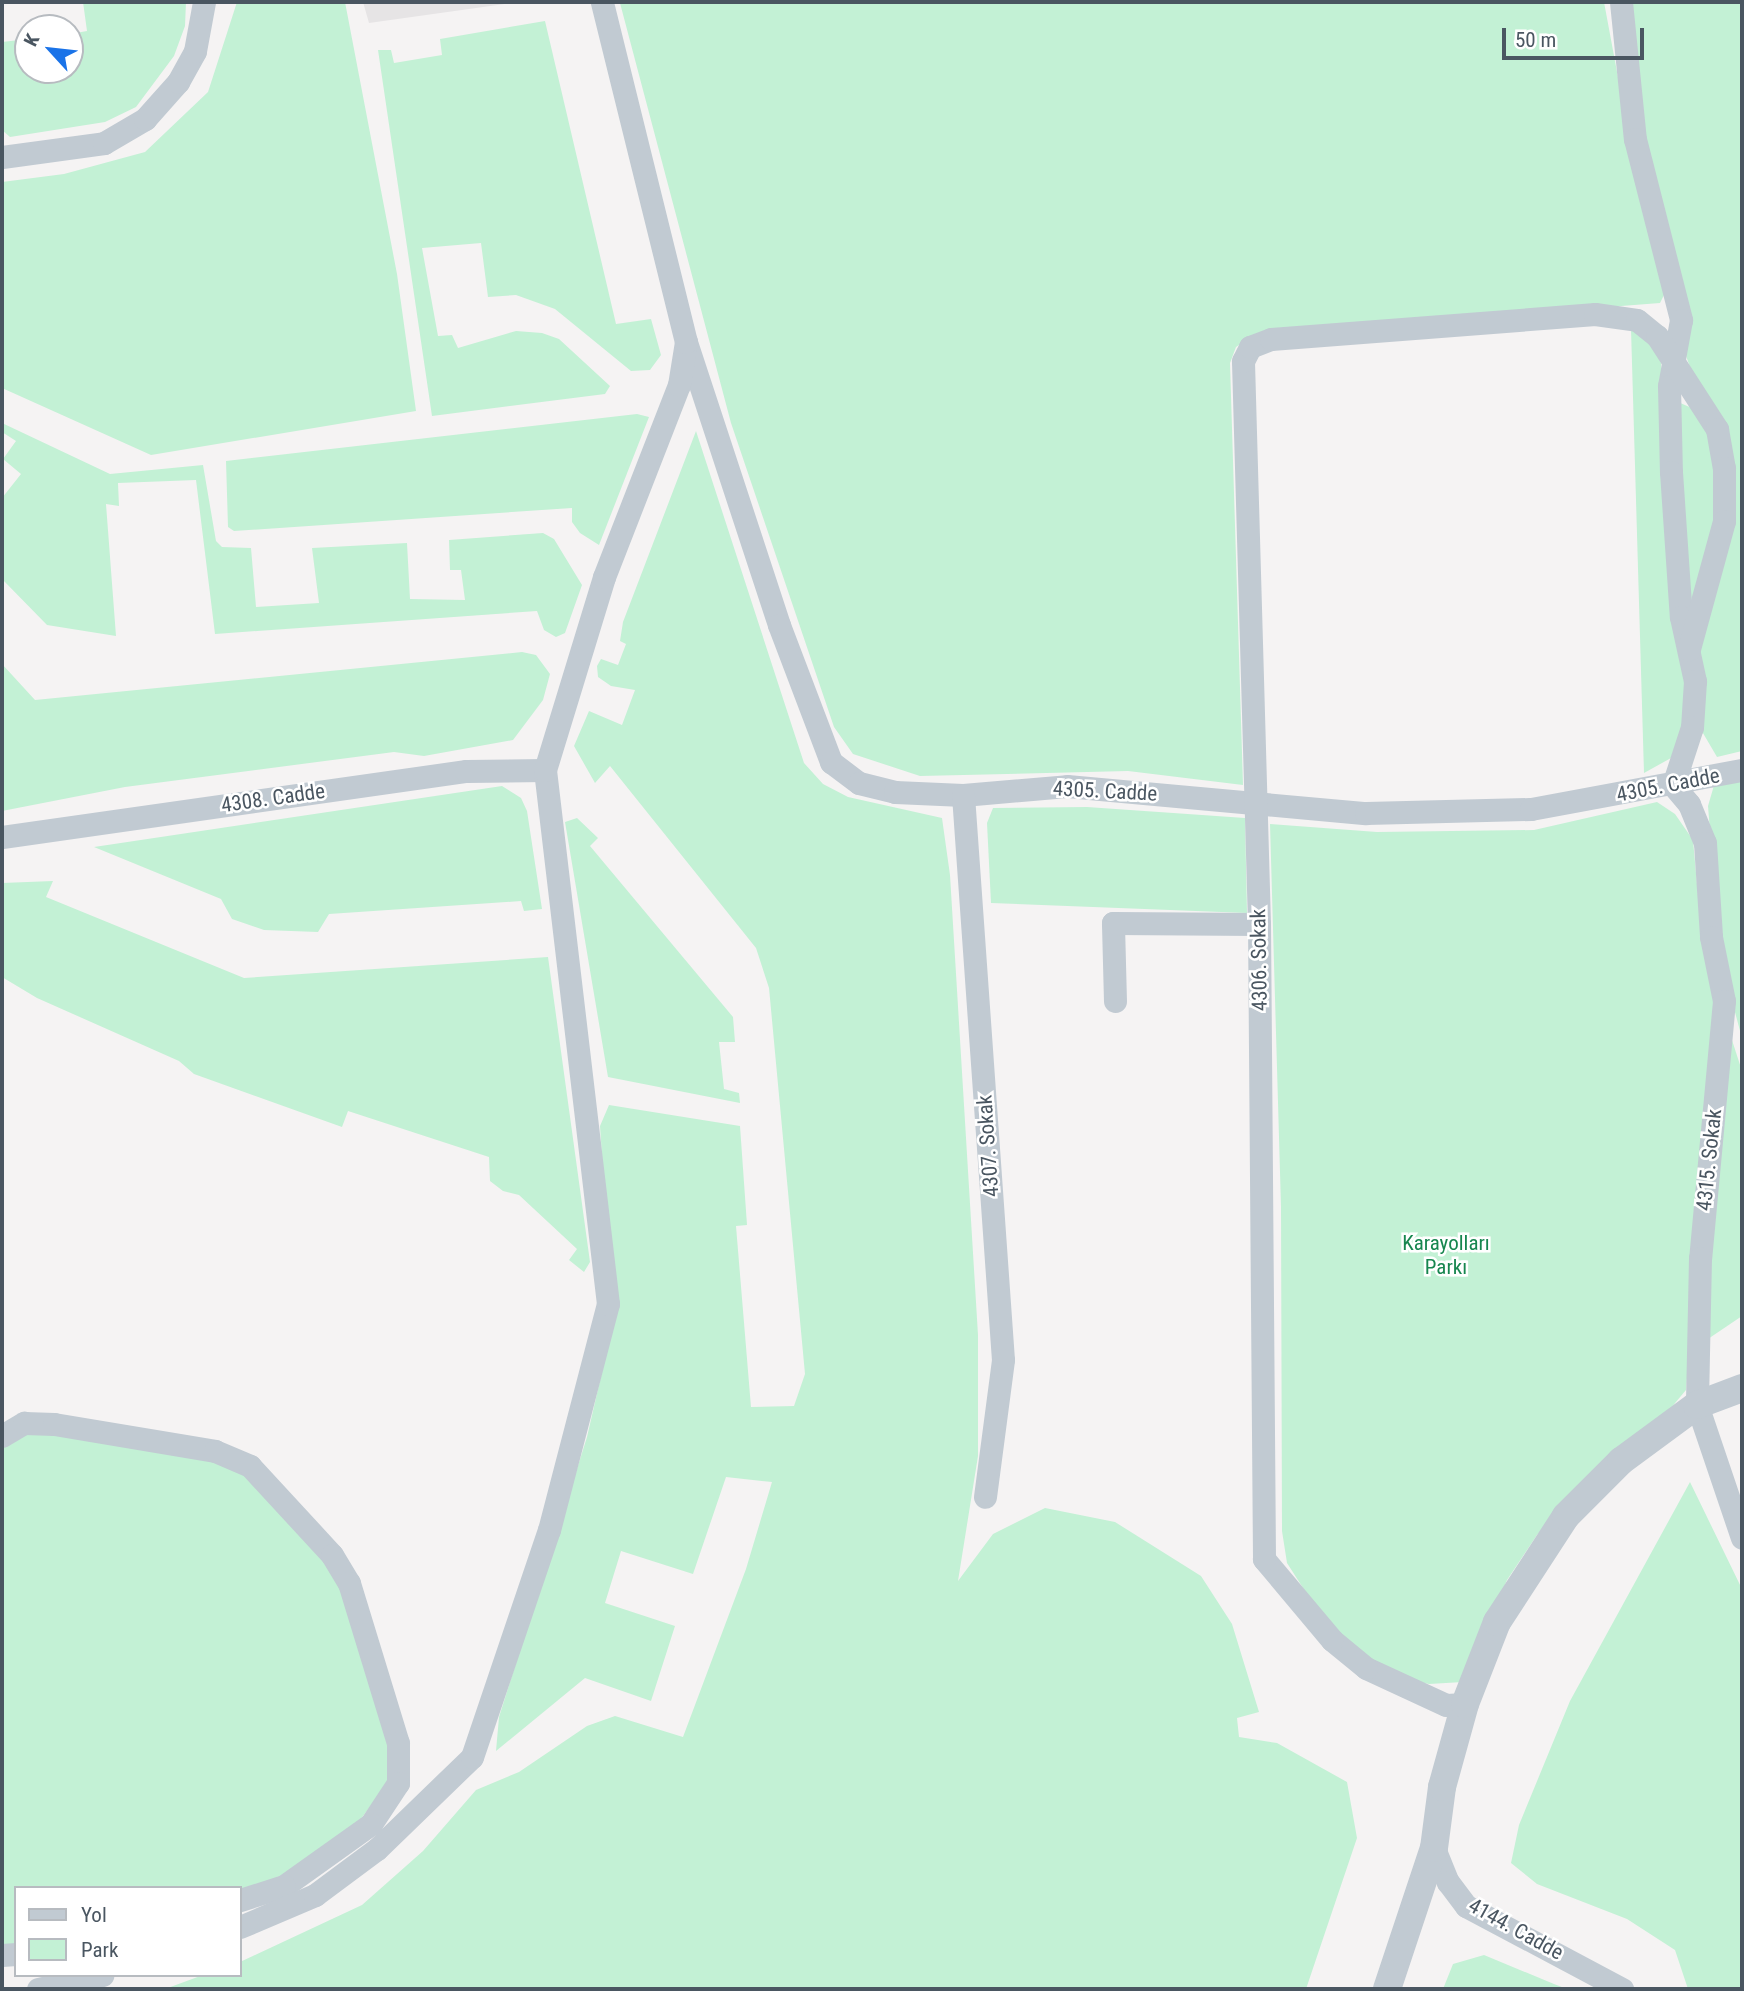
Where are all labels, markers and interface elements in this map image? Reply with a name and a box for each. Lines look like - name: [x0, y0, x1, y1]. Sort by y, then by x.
- north arrow: [14, 14, 84, 84]
- scale bar: [1506, 14, 1648, 58]
- text: 50 m: [1515, 28, 1556, 52]
- text: K: [19, 30, 44, 50]
- street label: 4305. Cadde: [1614, 763, 1722, 807]
- street label: 4305. Cadde: [1052, 776, 1158, 806]
- street label: 4308. Cadde: [220, 778, 326, 818]
- street label: 4306. Sokak: [1246, 909, 1272, 1011]
- street label: 4307. Sokak: [972, 1094, 1004, 1198]
- street label: 4315. Sokak: [1691, 1108, 1727, 1212]
- park label: Karayolları Parkı: [1402, 1230, 1490, 1280]
- legend: [14, 1886, 242, 1977]
- street label: 4144. Cadde: [1464, 1893, 1568, 1965]
- text: Yol: [81, 1903, 107, 1927]
- text: Park: [81, 1938, 118, 1962]

